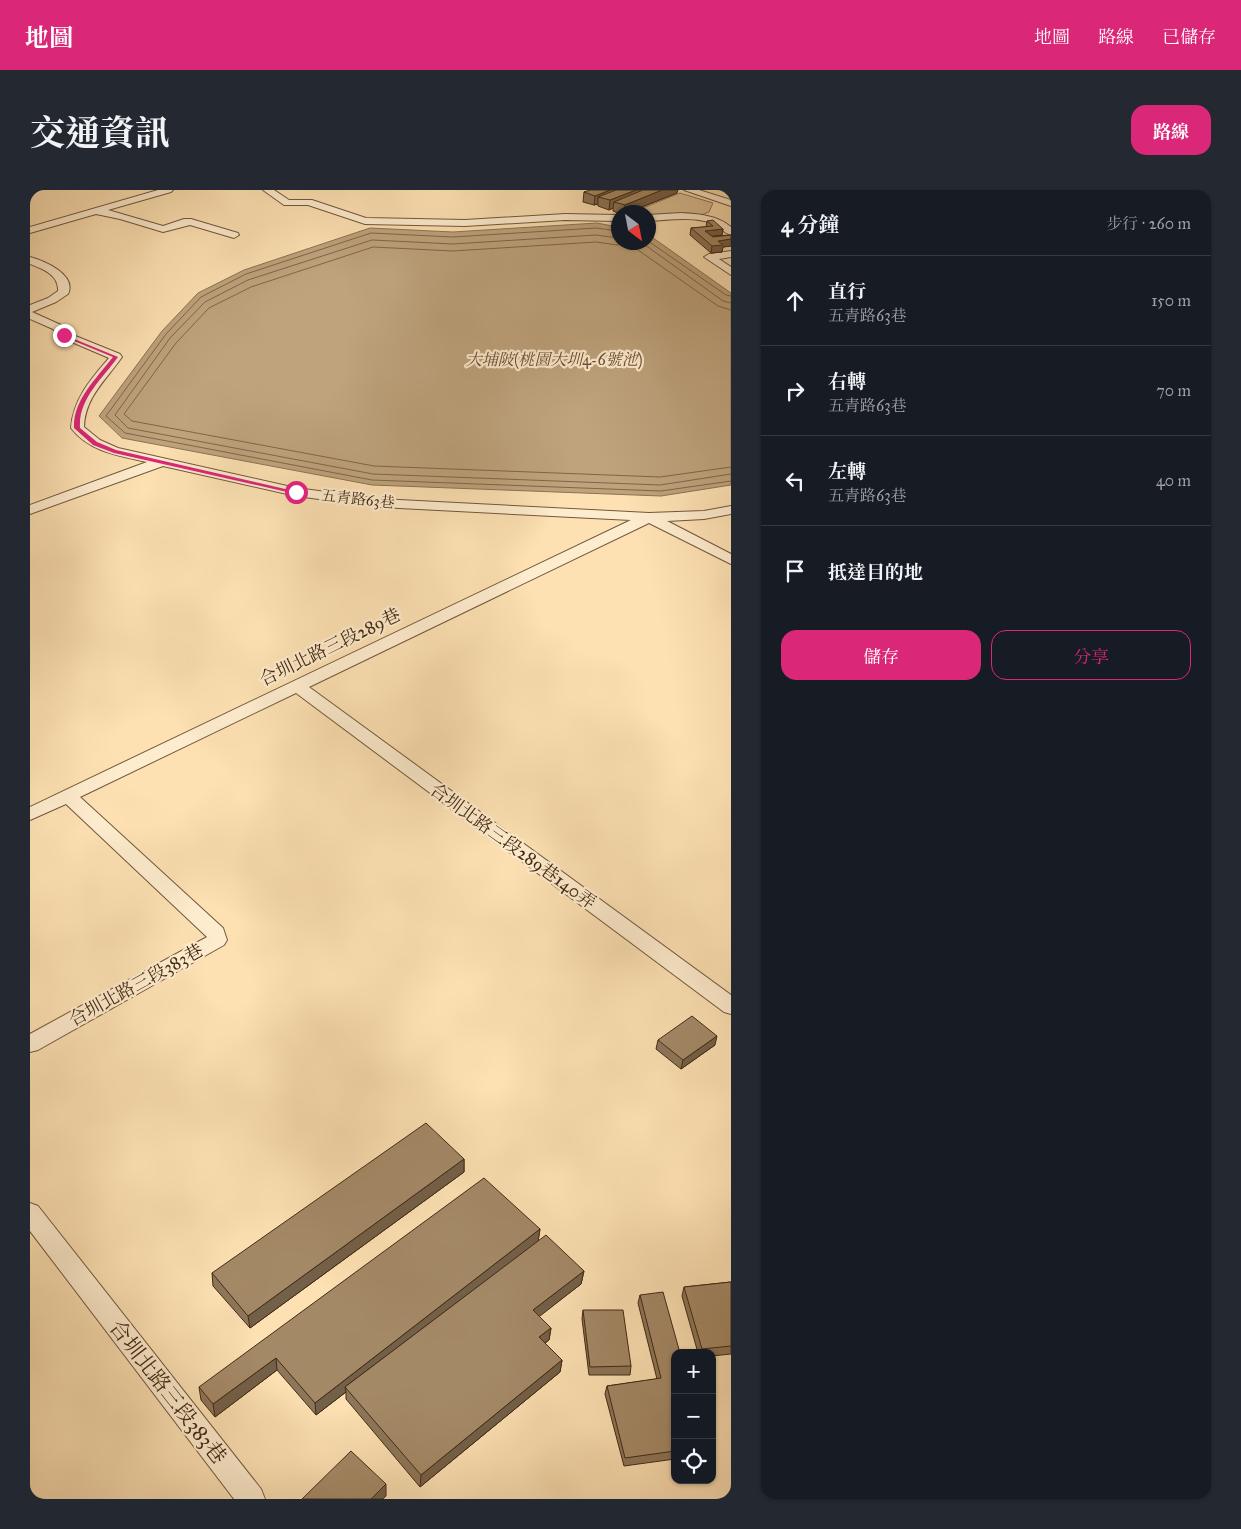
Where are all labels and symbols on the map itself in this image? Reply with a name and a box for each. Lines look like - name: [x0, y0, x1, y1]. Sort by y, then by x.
- north arrow: [611, 205, 656, 250]
- route end: [53, 324, 76, 347]
- water label: 大埔陂(桃園大圳4-6號池): [466, 350, 643, 370]
- route start: [285, 481, 308, 504]
- street label: 五青路63巷: [320, 486, 396, 512]
- street label: 合圳北路三段289巷: [256, 603, 404, 691]
- street label: 合圳北路三段289巷140弄: [426, 778, 600, 914]
- street label: 合圳北路三段383巷: [65, 939, 207, 1031]
- street label: 合圳北路三段383巷: [104, 1315, 232, 1469]

